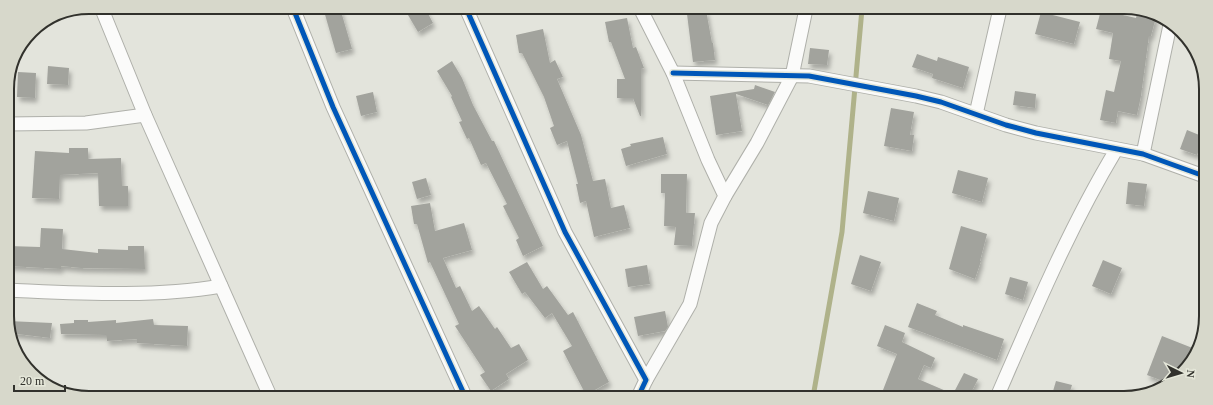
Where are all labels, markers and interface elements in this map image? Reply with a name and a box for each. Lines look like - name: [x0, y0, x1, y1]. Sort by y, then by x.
- north arrow: [1161, 353, 1201, 393]
- scale bar: [14, 367, 65, 393]
- text: N: [1185, 369, 1197, 378]
- text: 20 m: [20, 374, 45, 388]

